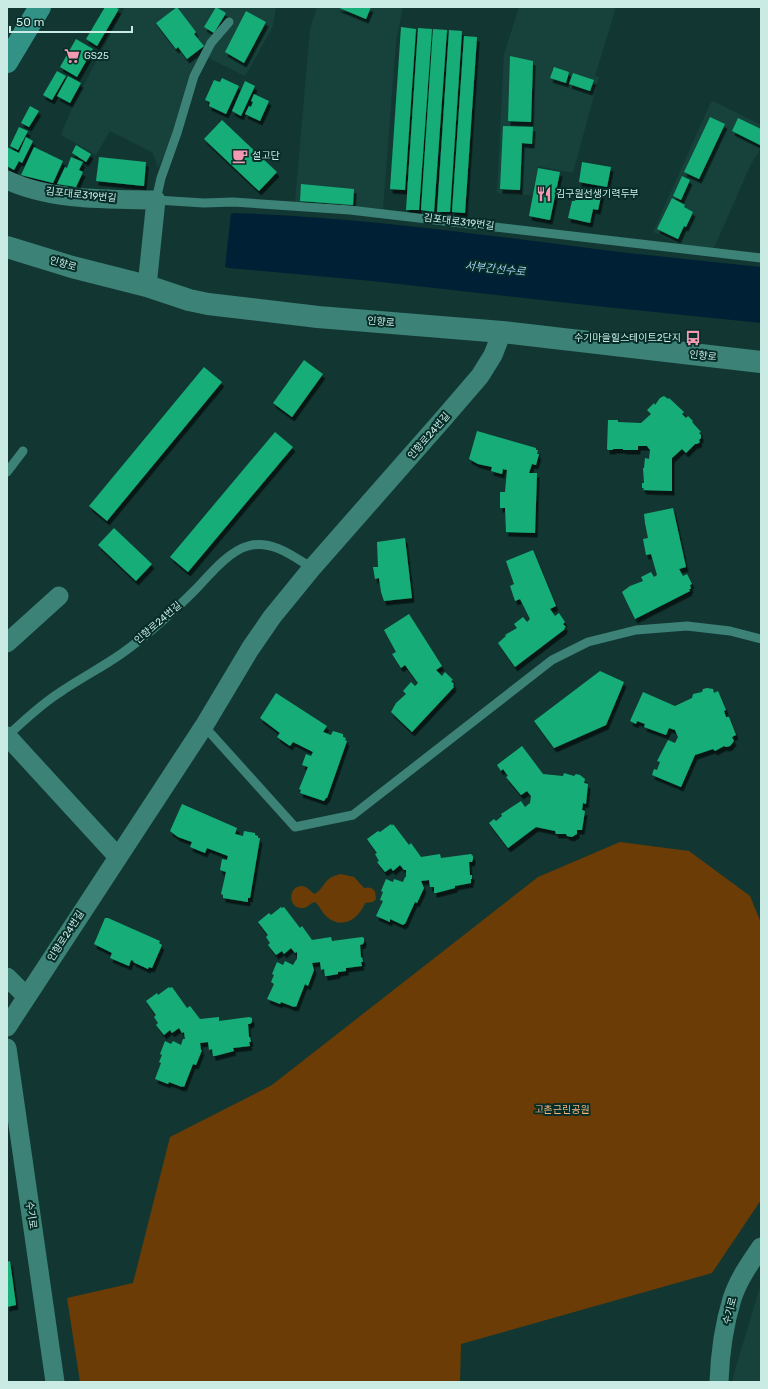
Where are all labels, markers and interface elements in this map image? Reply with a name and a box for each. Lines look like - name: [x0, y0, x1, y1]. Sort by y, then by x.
- scale bar: [10, 8, 132, 34]
- text: 50 m: [16, 15, 44, 29]
- supermarket icon: GS25: [63, 47, 81, 65]
- place label: GS25: [84, 50, 109, 62]
- cafe icon: 설고단: [231, 147, 249, 165]
- place label: 설고단: [252, 150, 280, 162]
- street label: 김포대로319번길: [45, 185, 117, 205]
- restaurant icon: 김구원선생기력두부: [535, 185, 553, 203]
- place label: 김구원선생기력두부: [556, 188, 639, 200]
- street label: 김포대로319번길: [423, 212, 495, 232]
- street label: 인향로: [48, 254, 78, 274]
- water label: 서부간선수로: [464, 259, 527, 279]
- street label: 인향로: [367, 315, 395, 329]
- bus stop icon: 수기마을힐스테이트2단지: [684, 329, 702, 347]
- place label: 수기마을힐스테이트2단지: [574, 332, 681, 344]
- street label: 인향로: [689, 349, 717, 363]
- street label: 인향로24번길: [405, 410, 453, 462]
- street label: 인향로24번길: [132, 599, 184, 647]
- street label: 인향로24번길: [45, 908, 87, 964]
- park label: 고촌근린공원: [534, 1104, 590, 1116]
- street label: 수기로: [23, 1200, 39, 1230]
- street label: 수기로: [721, 1296, 739, 1326]

